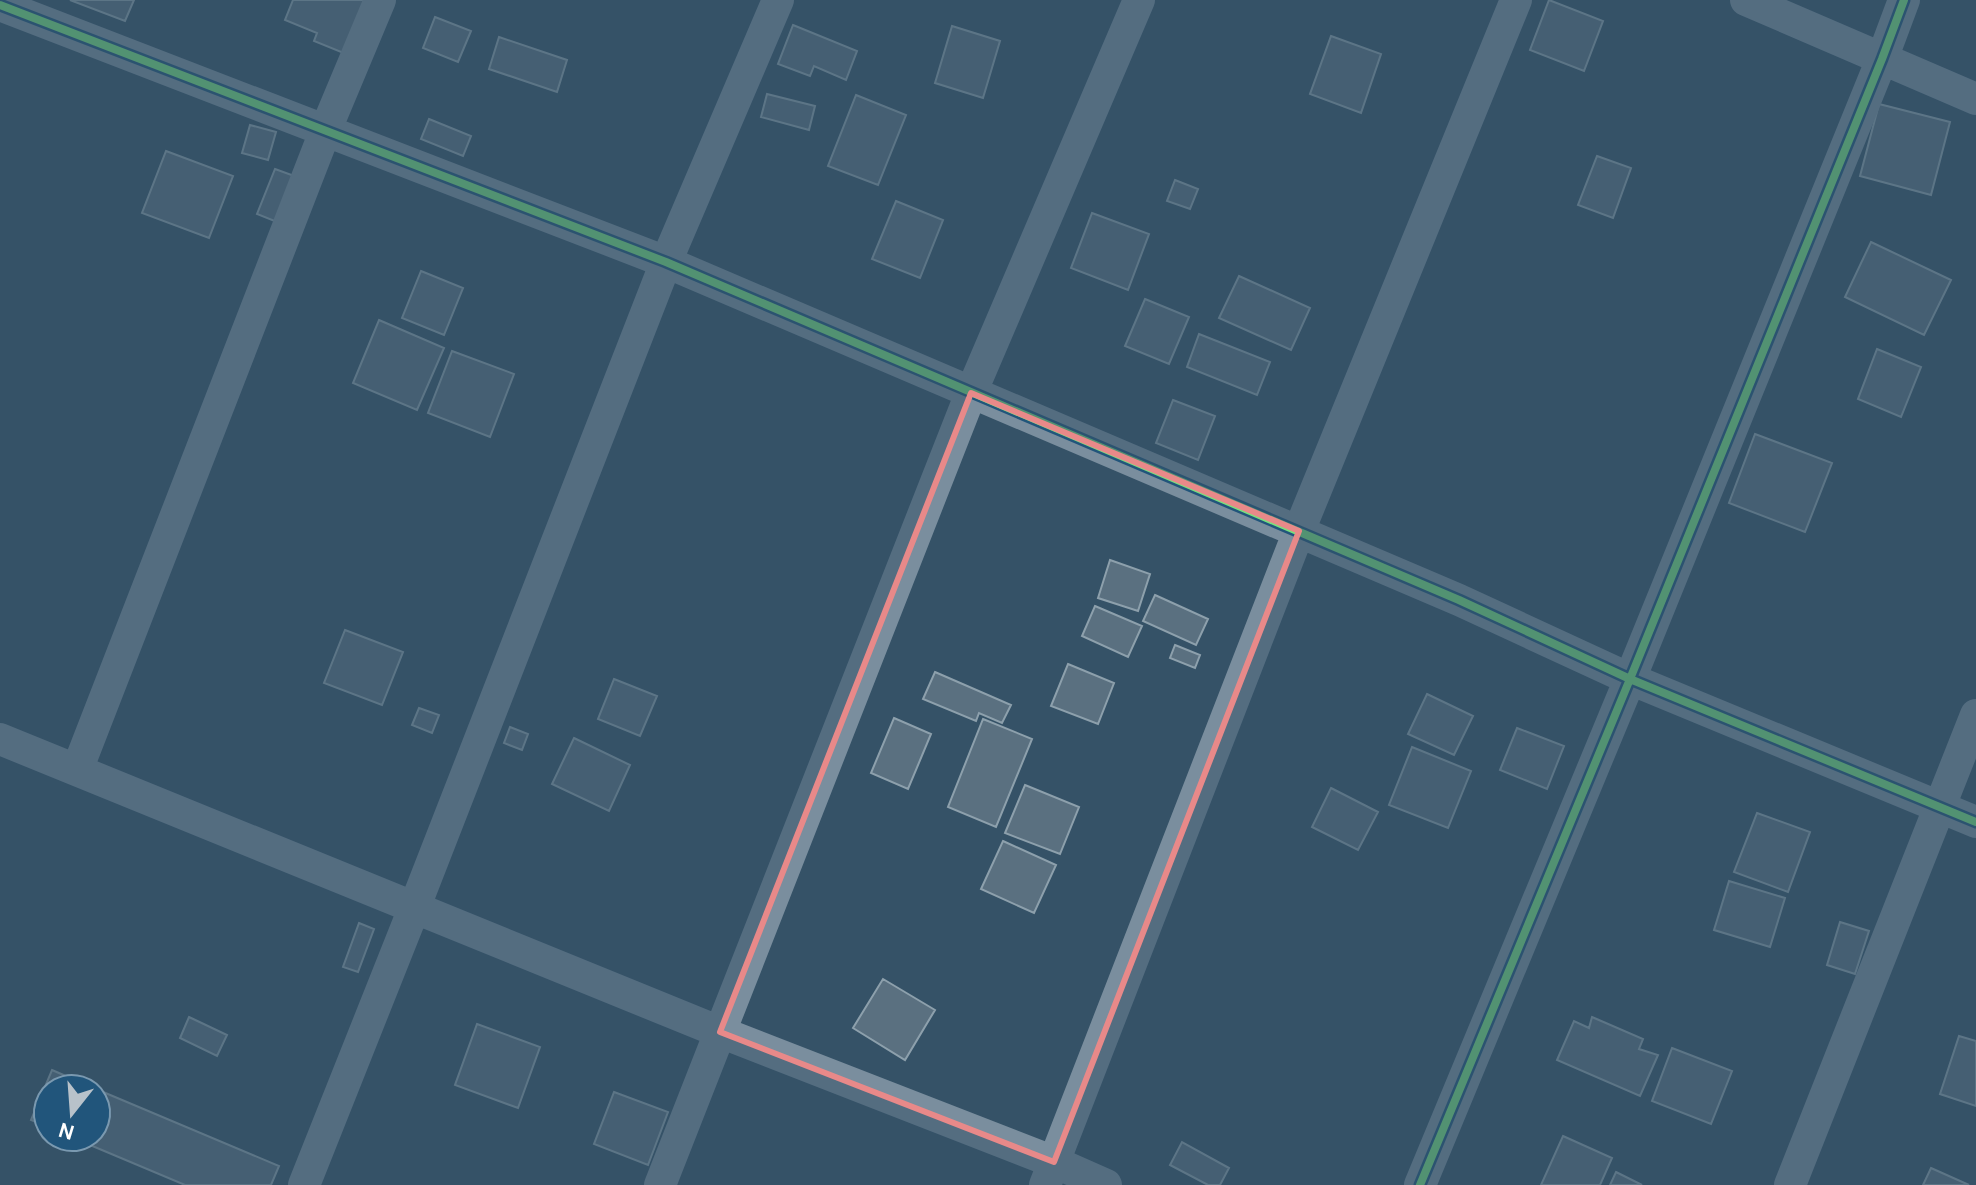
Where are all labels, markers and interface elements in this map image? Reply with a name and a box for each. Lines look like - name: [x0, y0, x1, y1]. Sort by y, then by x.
- north arrow: [32, 1073, 112, 1153]
- text: N: [55, 1116, 78, 1146]

